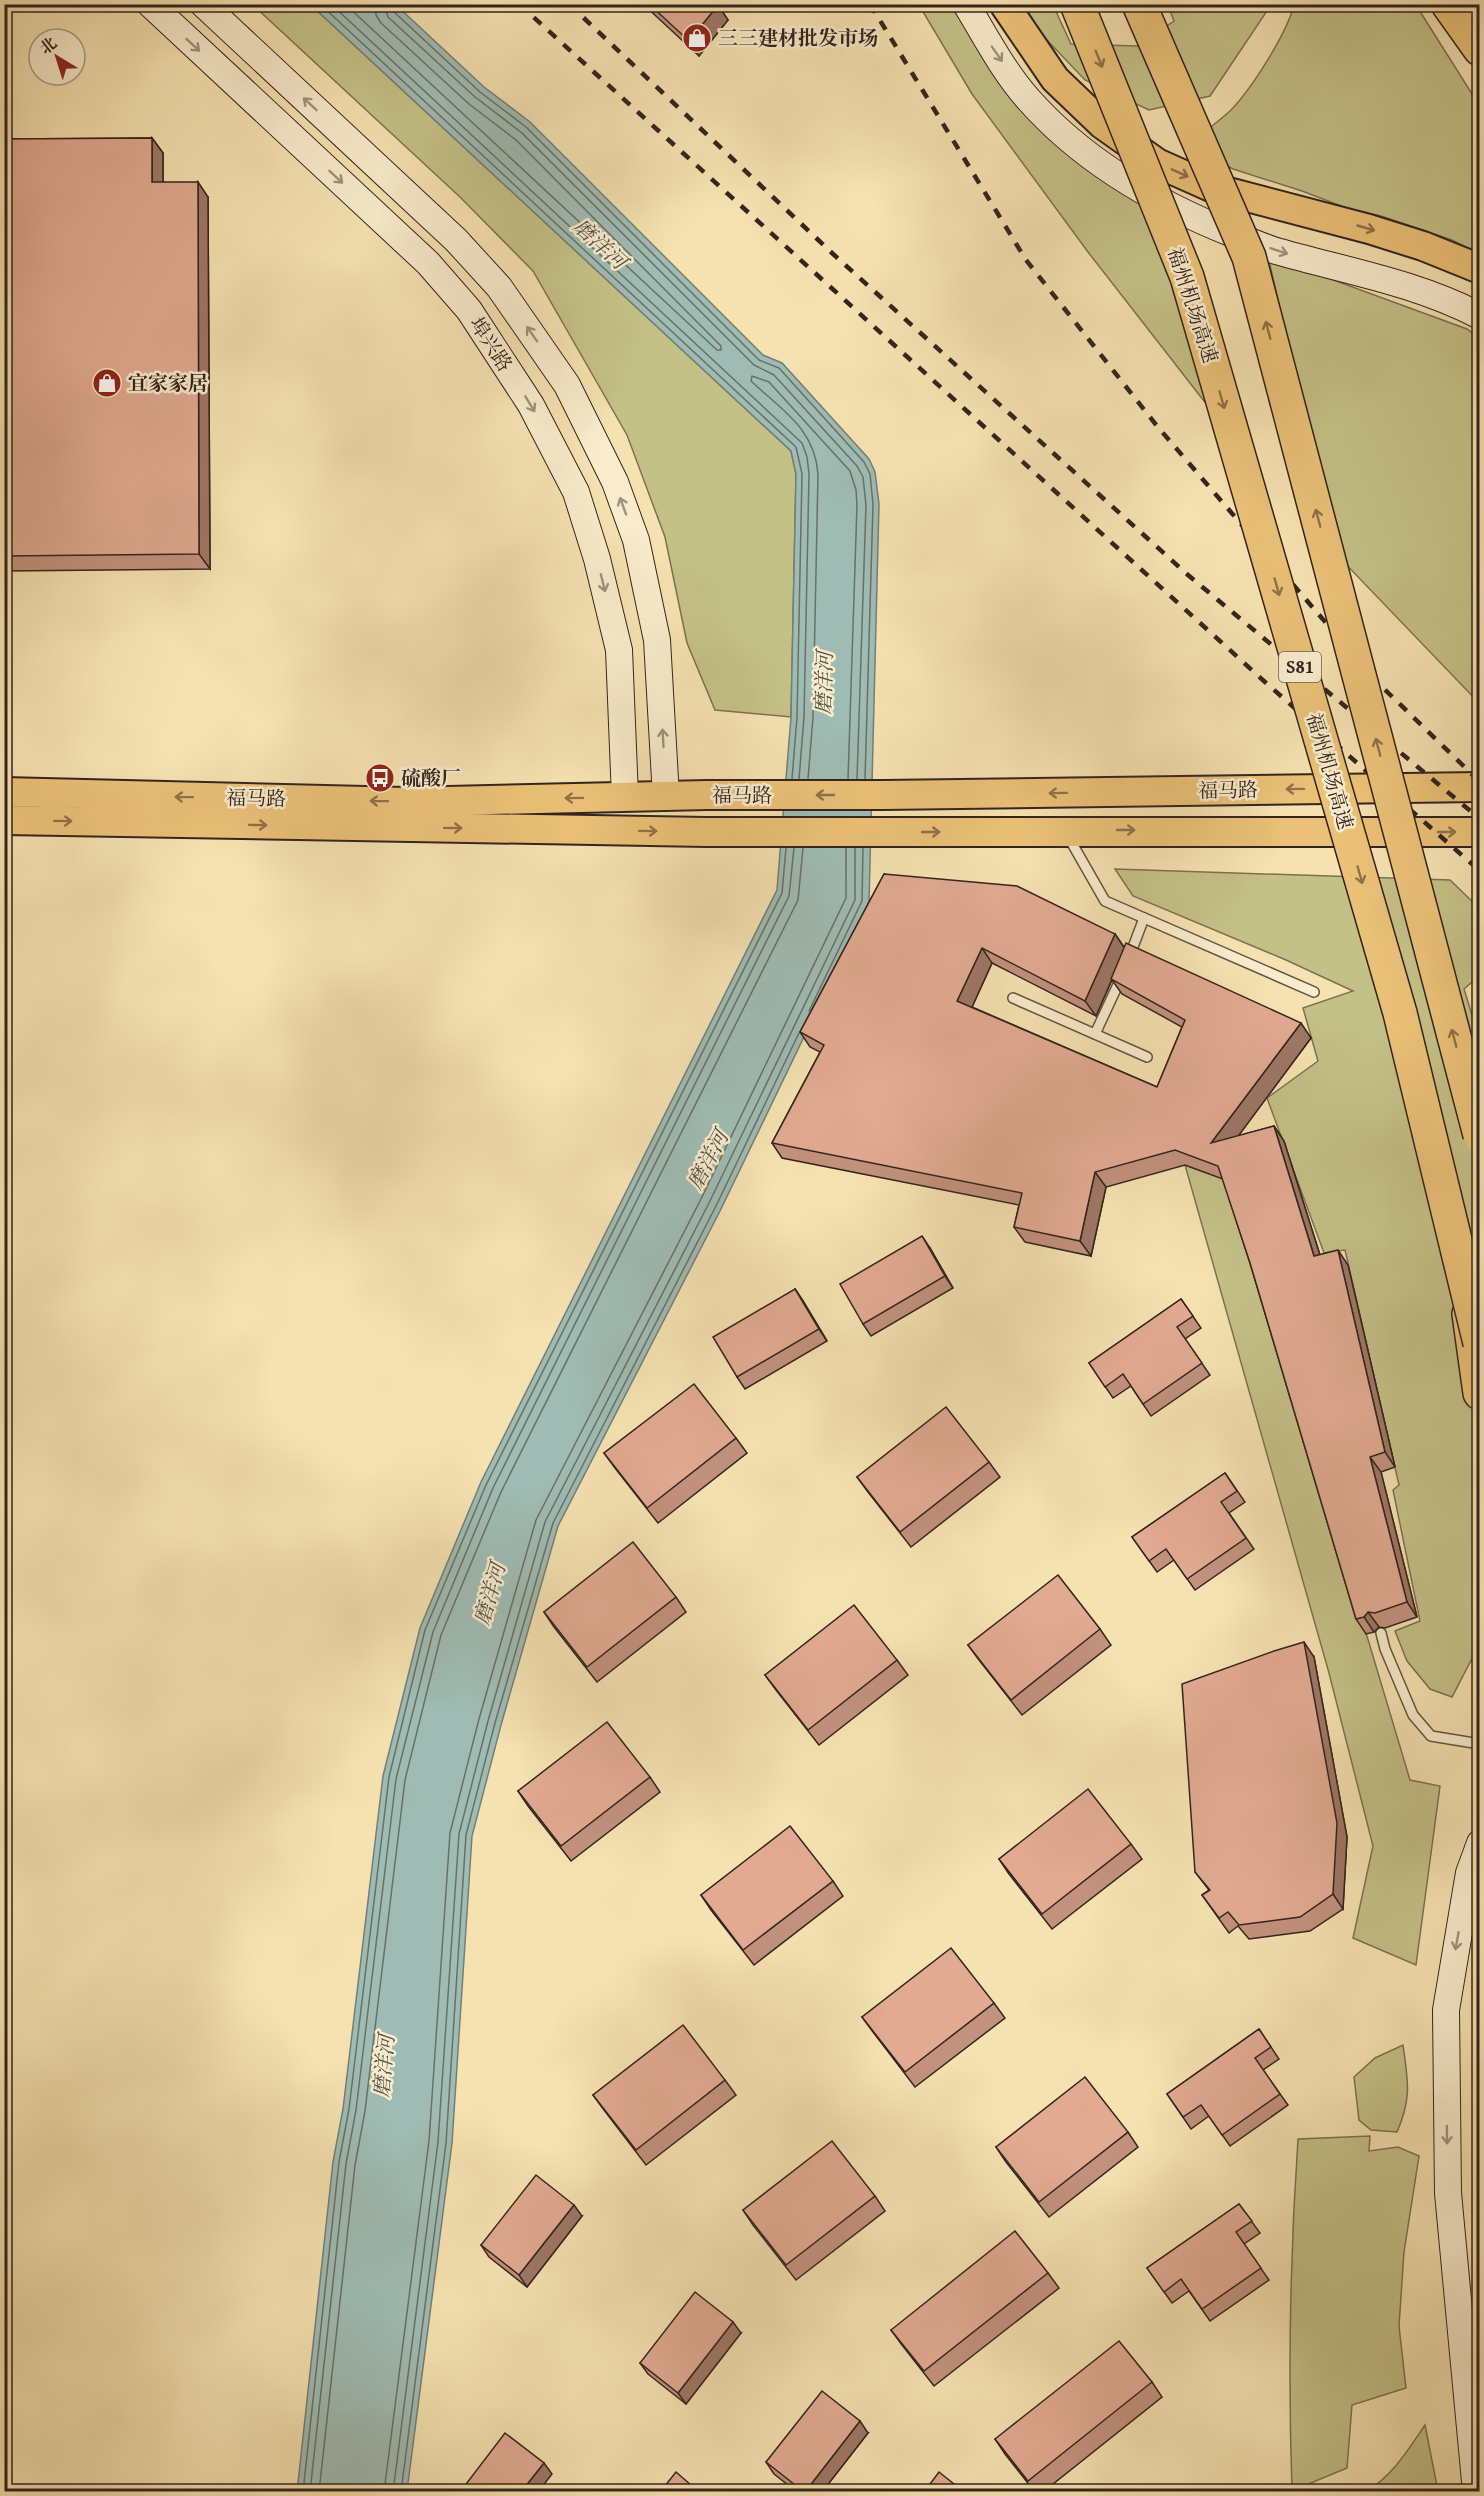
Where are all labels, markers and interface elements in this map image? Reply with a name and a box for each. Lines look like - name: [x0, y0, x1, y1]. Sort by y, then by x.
- shop icon: 三三建材批发市场: [681, 22, 713, 54]
- place label: 三三建材批发市场: [718, 23, 878, 52]
- north arrow: [27, 27, 87, 87]
- text: 北: [34, 31, 61, 60]
- one-way arrow: [185, 37, 200, 51]
- one-way arrow: [991, 46, 1003, 62]
- one-way arrow: [1094, 49, 1105, 67]
- one-way arrow: [303, 97, 318, 111]
- one-way arrow: [1170, 167, 1188, 179]
- one-way arrow: [328, 170, 343, 184]
- water label: 磨洋河: [567, 211, 637, 279]
- one-way arrow: [1356, 223, 1375, 235]
- street label: 福州机场高速: [1161, 243, 1226, 366]
- one-way arrow: [1269, 246, 1288, 257]
- street label: 埠兴路: [463, 311, 520, 377]
- one-way arrow: [1262, 320, 1274, 339]
- one-way arrow: [526, 326, 538, 343]
- shop icon: 宜家家居: [91, 367, 123, 399]
- place label: 宜家家居: [128, 368, 208, 397]
- one-way arrow: [1217, 390, 1228, 409]
- one-way arrow: [524, 395, 536, 412]
- one-way arrow: [617, 497, 628, 516]
- one-way arrow: [1312, 509, 1323, 528]
- one-way arrow: [598, 574, 610, 593]
- one-way arrow: [1272, 577, 1283, 596]
- water label: 磨洋河: [807, 647, 840, 715]
- road number: S81: [1279, 652, 1321, 682]
- street label: 福州机场高速: [1300, 709, 1361, 833]
- one-way arrow: [657, 729, 668, 749]
- one-way arrow: [1372, 738, 1383, 757]
- bus stop icon: 硫酸厂: [364, 762, 396, 794]
- place label: 硫酸厂: [401, 763, 461, 792]
- street label: 福马路: [1198, 774, 1258, 805]
- street label: 福马路: [712, 780, 772, 809]
- street label: 福马路: [226, 782, 286, 813]
- one-way arrow: [1286, 783, 1306, 795]
- one-way arrow: [1049, 787, 1069, 799]
- one-way arrow: [815, 789, 835, 801]
- one-way arrow: [174, 791, 194, 803]
- one-way arrow: [564, 793, 584, 804]
- one-way arrow: [369, 795, 389, 807]
- one-way arrow: [52, 816, 72, 827]
- one-way arrow: [247, 819, 267, 830]
- one-way arrow: [442, 822, 462, 834]
- one-way arrow: [1116, 824, 1136, 836]
- one-way arrow: [637, 825, 657, 837]
- one-way arrow: [921, 826, 941, 838]
- one-way arrow: [1437, 826, 1457, 838]
- one-way arrow: [1355, 865, 1366, 884]
- one-way arrow: [1448, 1028, 1460, 1047]
- water label: 磨洋河: [679, 1121, 738, 1195]
- water label: 磨洋河: [466, 1555, 514, 1628]
- one-way arrow: [1452, 1930, 1463, 1950]
- water label: 磨洋河: [365, 2029, 402, 2099]
- one-way arrow: [1442, 2124, 1453, 2144]

